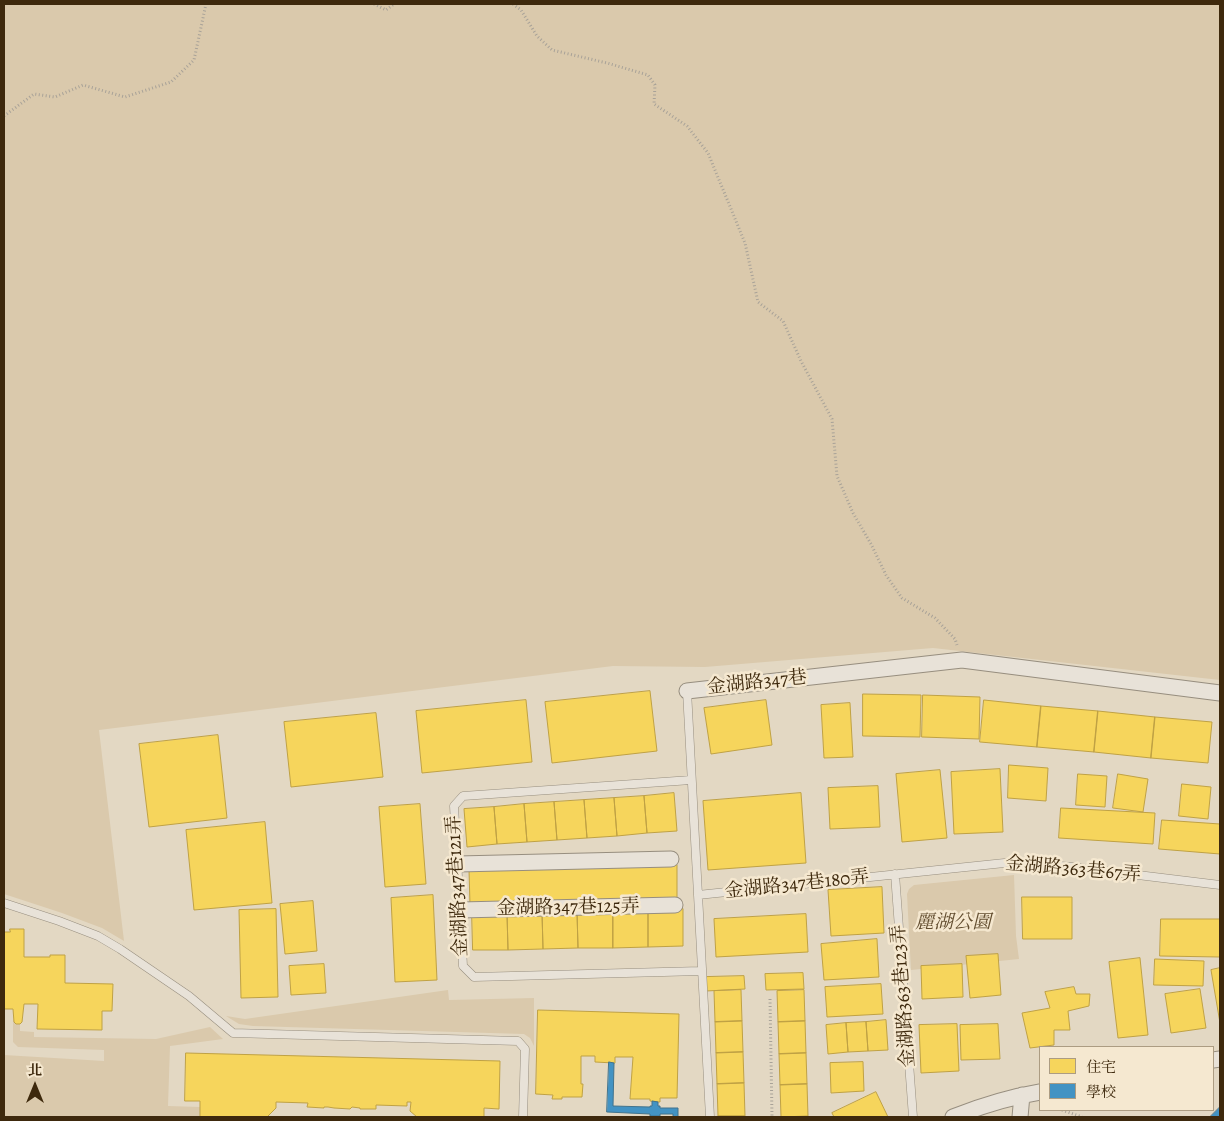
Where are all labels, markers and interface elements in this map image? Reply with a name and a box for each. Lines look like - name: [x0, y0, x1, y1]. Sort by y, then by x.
- street label: 金湖路347巷: [706, 666, 808, 700]
- street label: 金湖路347巷121弄: [443, 815, 473, 957]
- street label: 金湖路363巷67弄: [1004, 853, 1142, 887]
- street label: 金湖路347巷180弄: [724, 866, 870, 904]
- street label: 金湖路347巷125弄: [496, 895, 640, 921]
- park label: 麗湖公園: [915, 912, 991, 934]
- street label: 金湖路363巷123弄: [888, 924, 920, 1068]
- legend: [1039, 1046, 1214, 1111]
- text: 住宅: [1086, 1057, 1116, 1077]
- north arrow: [10, 1061, 60, 1111]
- text: 北: [28, 1061, 42, 1080]
- text: 學校: [1086, 1082, 1116, 1102]

